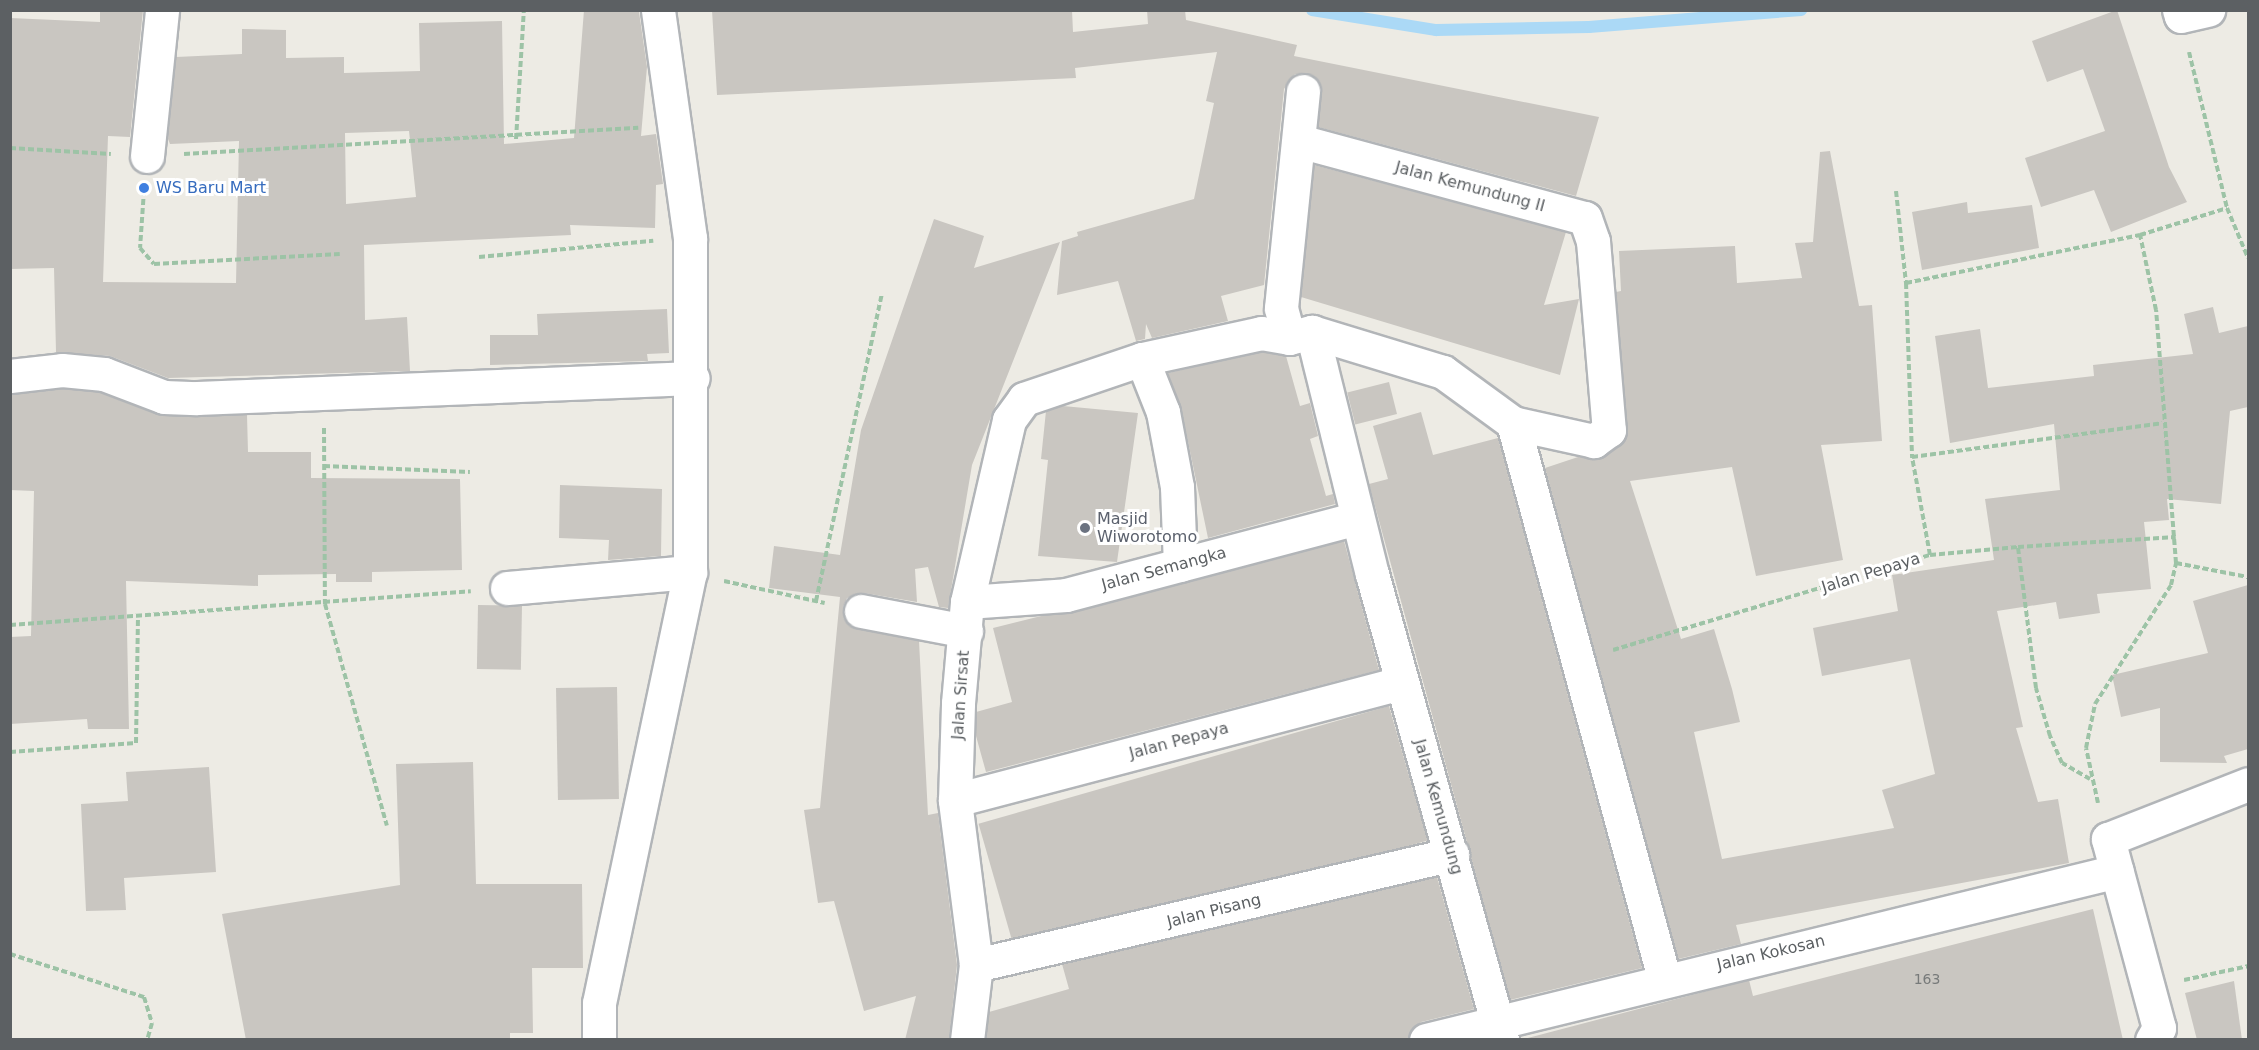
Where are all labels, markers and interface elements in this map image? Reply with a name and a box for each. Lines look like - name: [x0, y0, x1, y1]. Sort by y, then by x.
- street label: Jalan Kemundung II: [1393, 158, 1547, 216]
- place label: WS Baru Mart: [156, 178, 266, 198]
- marker: WS Baru Mart: [137, 181, 151, 195]
- place label: Masjid Wiworotomo: [1097, 509, 1197, 547]
- marker: Masjid Wiworotomo: [1078, 521, 1092, 535]
- street label: Jalan Semangka: [1099, 543, 1229, 595]
- street label: Jalan Pepaya: [1819, 549, 1923, 597]
- street label: Jalan Sirsat: [948, 650, 974, 740]
- street label: Jalan Pepaya: [1127, 719, 1231, 763]
- street label: Jalan Kemundung: [1409, 737, 1467, 877]
- street label: Jalan Pisang: [1165, 890, 1263, 932]
- street label: Jalan Kokosan: [1715, 931, 1827, 975]
- house number: 163: [1914, 971, 1940, 987]

